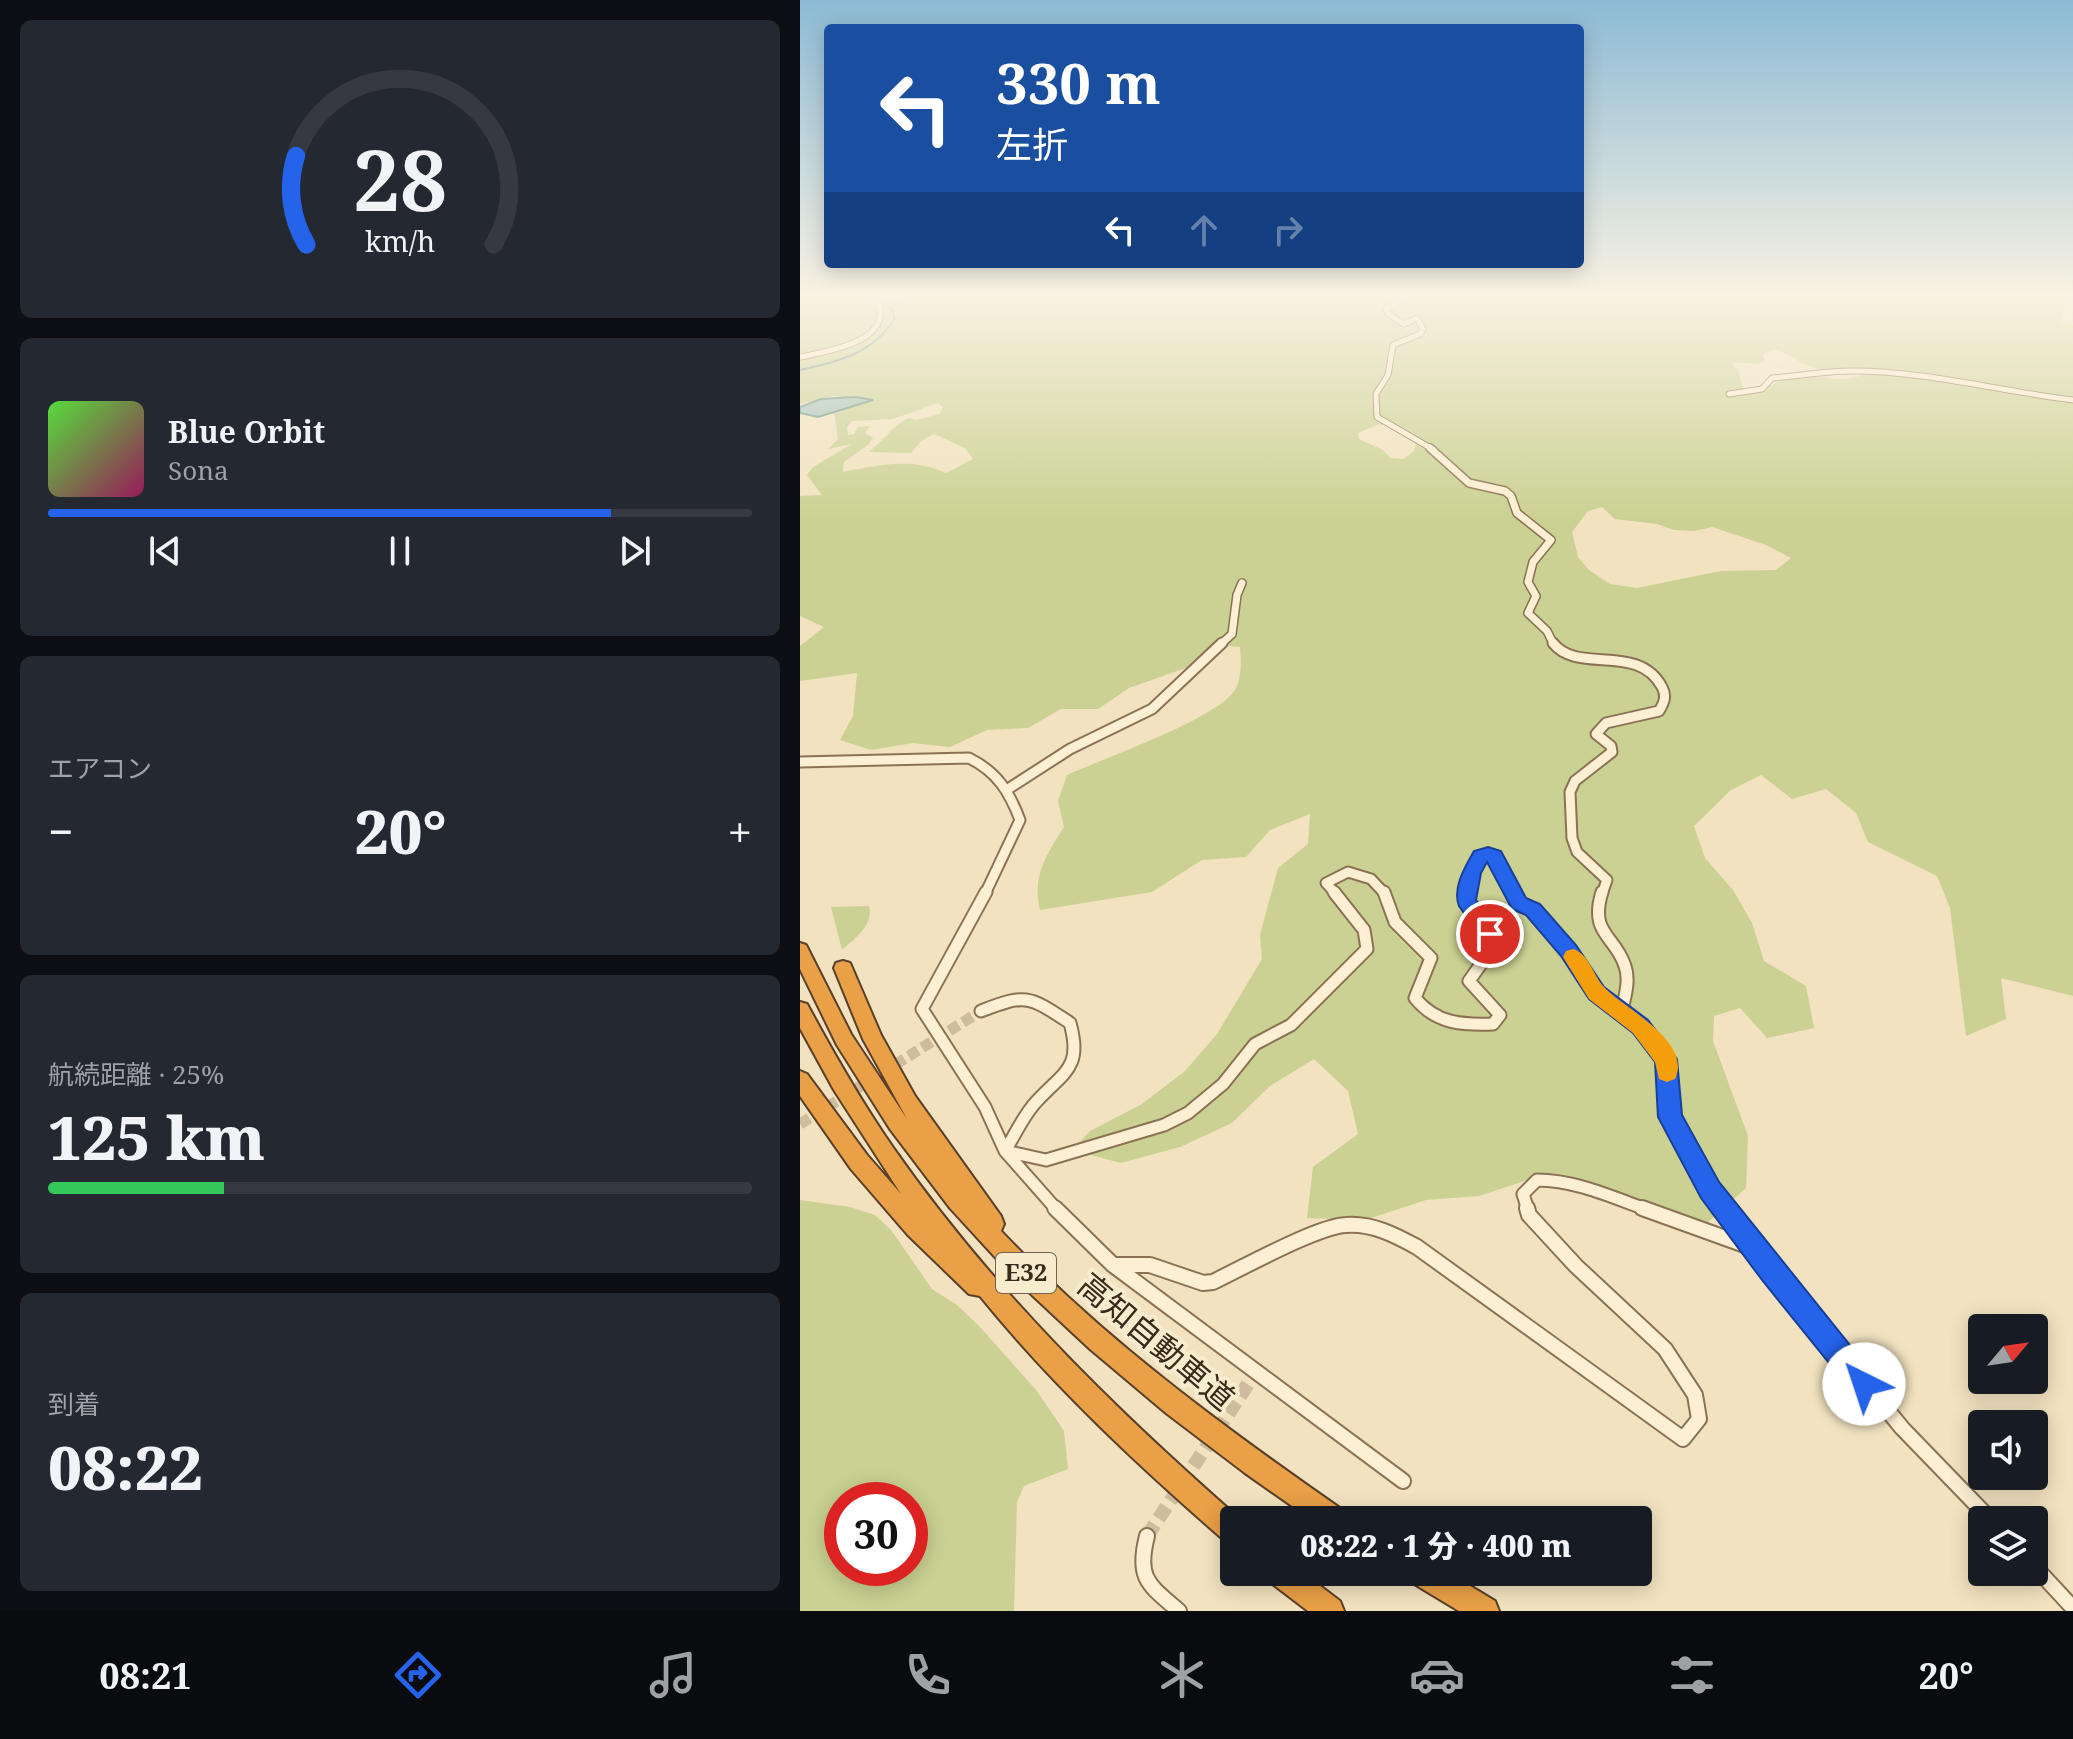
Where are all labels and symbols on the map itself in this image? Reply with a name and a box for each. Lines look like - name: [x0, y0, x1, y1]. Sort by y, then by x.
- pin: [1456, 900, 1524, 968]
- road number: E32: [996, 1253, 1056, 1293]
- street label: 高知自動車道: [1070, 1263, 1244, 1419]
- north arrow: [1968, 1314, 2048, 1394]
- position arrow: [1822, 1342, 1906, 1426]
- speed limit sign: 30: [824, 1482, 928, 1586]

